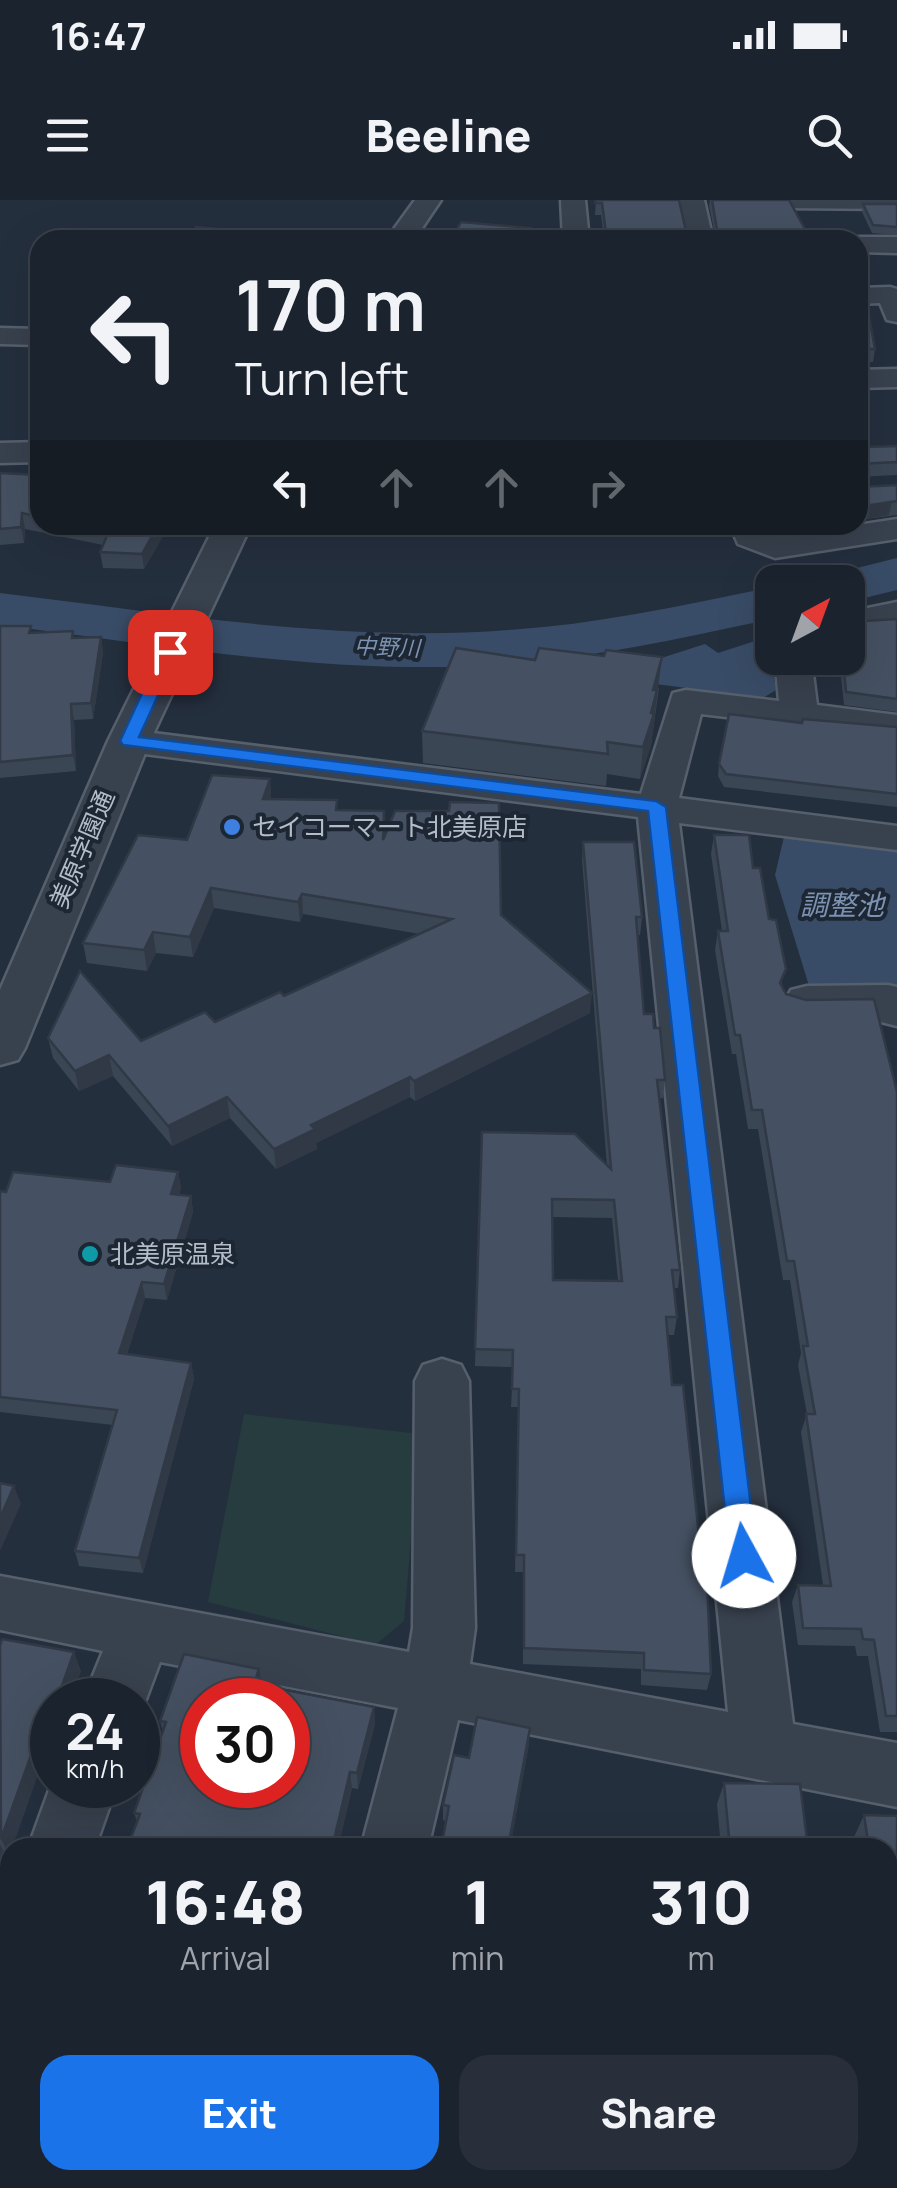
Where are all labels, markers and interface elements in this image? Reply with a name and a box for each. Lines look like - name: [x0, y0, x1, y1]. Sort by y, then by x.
- text: 16:47: [50, 9, 147, 61]
- text: Beeline: [366, 104, 531, 166]
- icon: menu: [40, 108, 95, 163]
- icon: search: [802, 108, 857, 163]
- text: 170 m: [235, 256, 426, 352]
- icon: left: [70, 270, 200, 400]
- text: Turn left: [235, 347, 409, 409]
- icon: left: [264, 460, 319, 515]
- icon: ahead: [369, 460, 424, 515]
- icon: ahead: [474, 460, 529, 515]
- icon: right: [579, 460, 634, 515]
- north arrow: [755, 565, 865, 675]
- map controls: [755, 565, 865, 675]
- pin: [128, 610, 213, 695]
- icon: arrive: [143, 625, 198, 680]
- water label: 中野川: [353, 631, 422, 663]
- street label: 美原学園通: [41, 784, 122, 913]
- place label: セイコーマート北美原店: [252, 809, 527, 844]
- marker: セイコーマート北美原店: [221, 816, 243, 838]
- water label: 調整池: [800, 885, 887, 923]
- place label: 北美原温泉: [110, 1236, 235, 1271]
- marker: 北美原温泉: [79, 1243, 101, 1265]
- position arrow: [692, 1504, 796, 1608]
- speed limit sign: 30: [180, 1678, 310, 1808]
- text: 24: [65, 1697, 125, 1765]
- text: km/h: [66, 1751, 124, 1786]
- text: 16:48: [145, 1860, 306, 1942]
- text: 1: [464, 1860, 491, 1942]
- text: 310: [650, 1860, 753, 1942]
- text: Arrival: [180, 1936, 271, 1980]
- text: min: [451, 1936, 504, 1980]
- text: m: [688, 1936, 715, 1980]
- button: Exit: [40, 2055, 439, 2170]
- button: Share: [459, 2055, 858, 2170]

